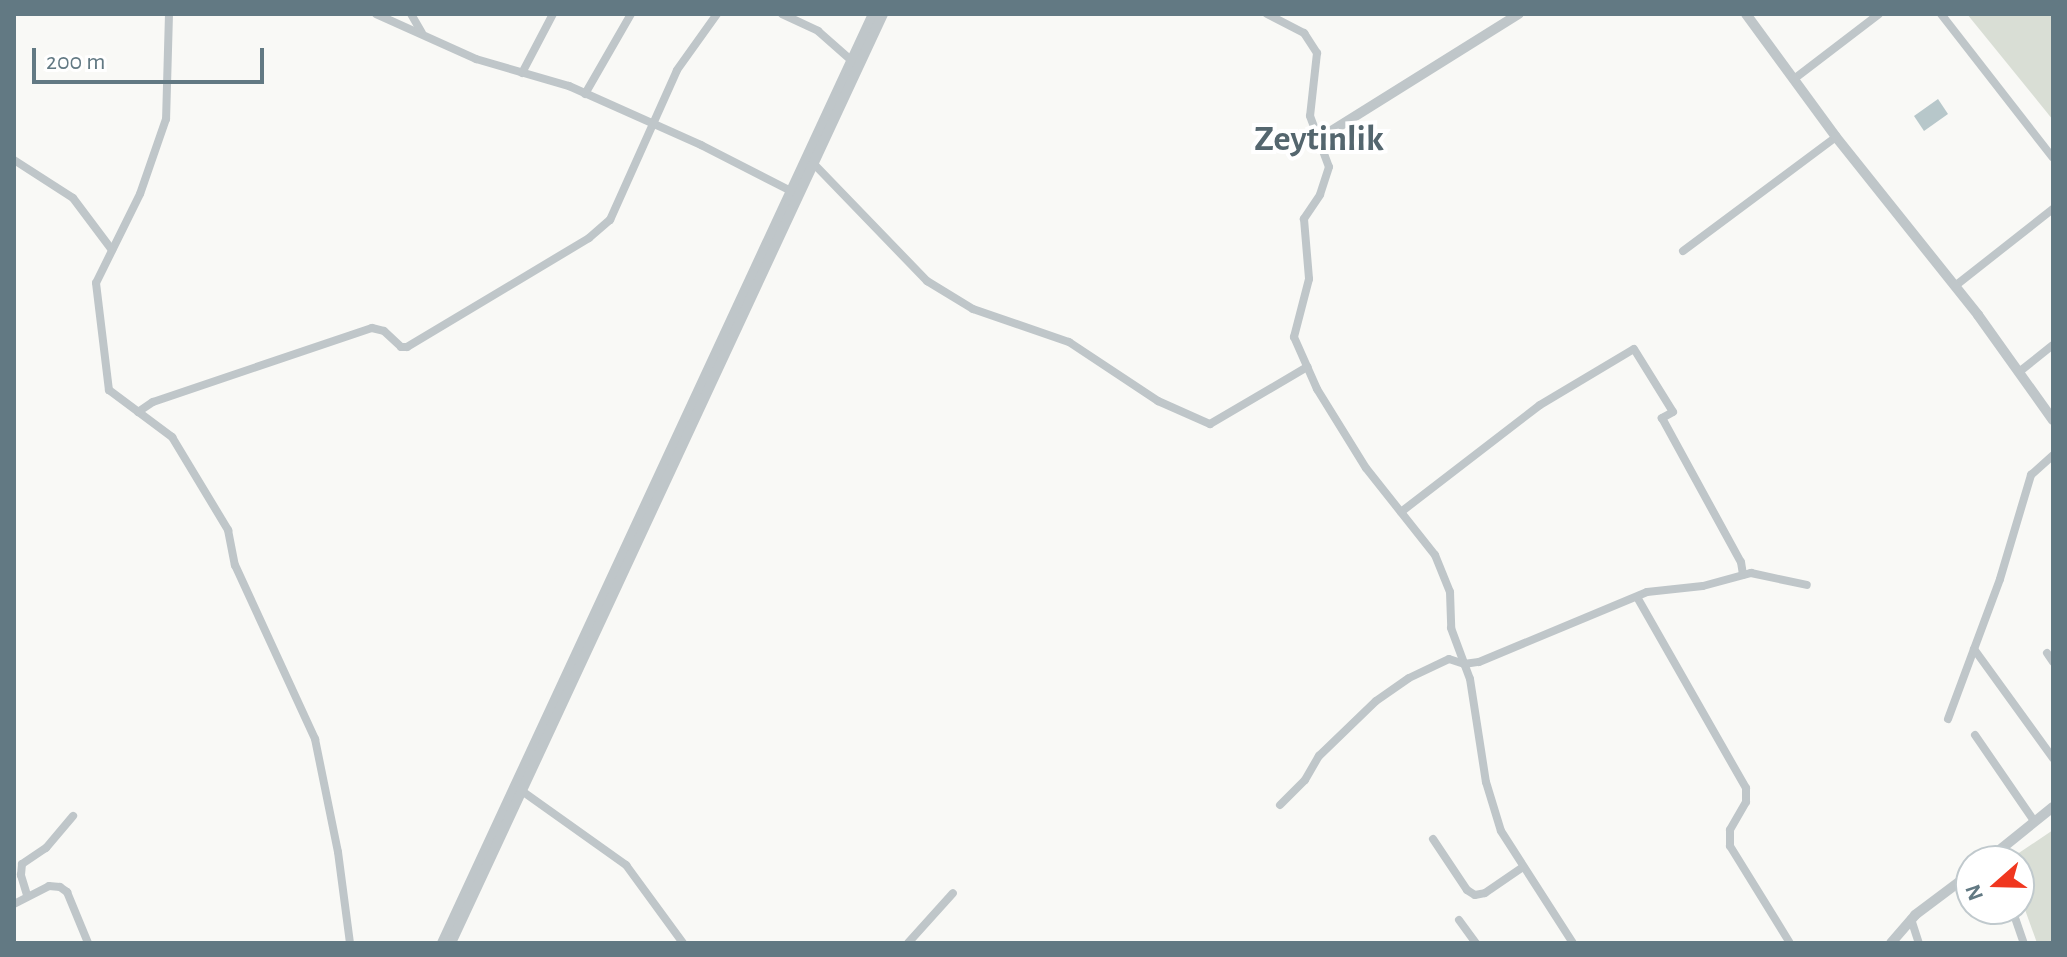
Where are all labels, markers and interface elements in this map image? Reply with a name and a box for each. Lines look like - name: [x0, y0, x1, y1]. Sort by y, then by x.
- scale bar: [36, 32, 268, 82]
- text: 200 m: [46, 50, 105, 74]
- district label: Zeytinlik: [1254, 118, 1384, 162]
- north arrow: [1955, 845, 2035, 925]
- text: N: [1961, 882, 1987, 903]

